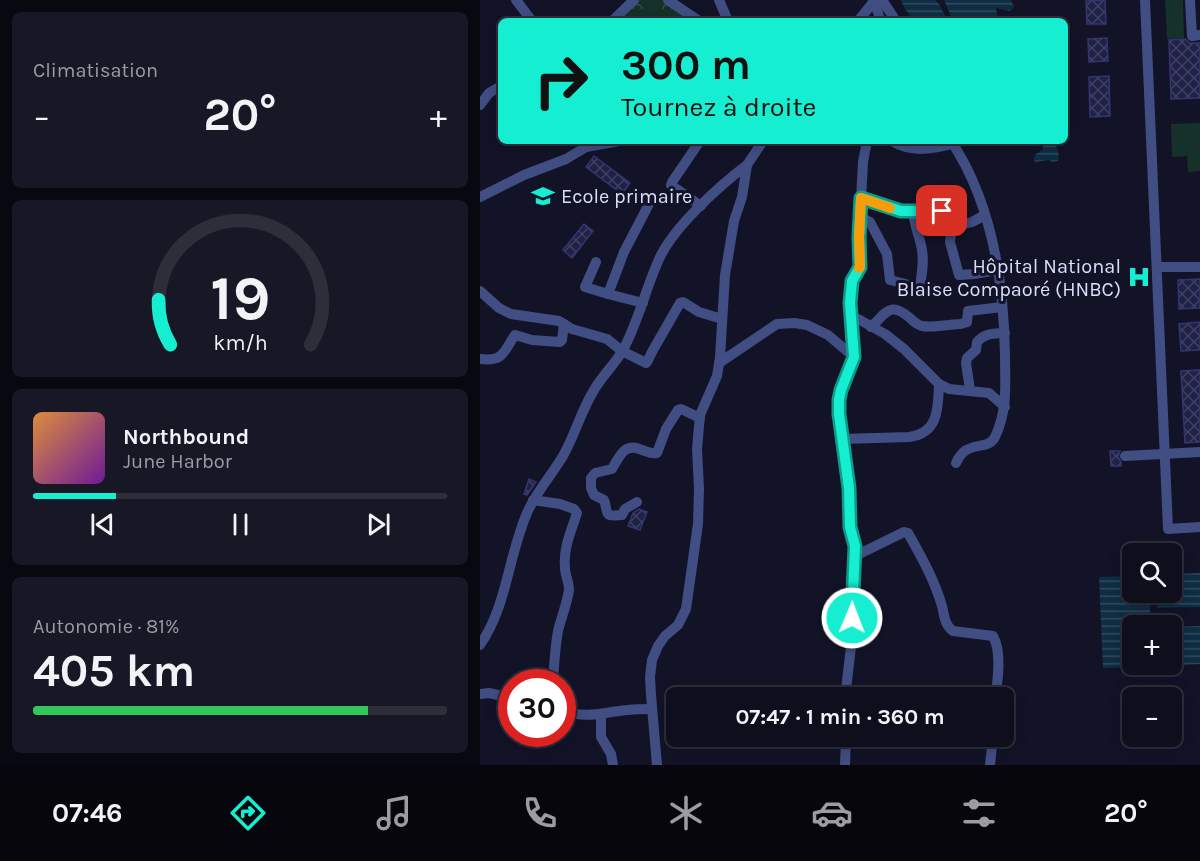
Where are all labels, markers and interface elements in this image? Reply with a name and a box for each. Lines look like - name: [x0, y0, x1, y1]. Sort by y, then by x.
- text: 300 m: [621, 40, 751, 90]
- icon: right: [522, 42, 600, 120]
- text: Climatisation: [33, 59, 158, 82]
- text: 20°: [203, 89, 277, 141]
- text: Tournez à droite: [621, 91, 816, 123]
- text: −: [33, 97, 50, 135]
- text: +: [430, 97, 447, 135]
- school or university icon: Ecole primaire: [530, 183, 556, 209]
- place label: Ecole primaire: [561, 185, 692, 208]
- pin: [916, 185, 967, 236]
- icon: arrive: [925, 194, 958, 227]
- place label: Hôpital National Blaise Compaoré (HNBC): [897, 255, 1121, 301]
- text: 19: [210, 263, 270, 336]
- hospital icon: Hôpital National Blaise Compaoré (HNBC): [1126, 264, 1152, 290]
- text: km/h: [213, 331, 267, 356]
- text: Northbound: [123, 424, 249, 450]
- text: June Harbor: [123, 450, 232, 473]
- icon: previous: [86, 508, 119, 541]
- icon: pause: [224, 508, 257, 541]
- icon: next: [362, 508, 395, 541]
- map controls: [1122, 543, 1182, 747]
- button: search: [1122, 543, 1182, 603]
- position arrow: [820, 586, 884, 650]
- text: Autonomie · 81%: [33, 615, 179, 638]
- button: +: [1122, 615, 1182, 675]
- text: 405 km: [33, 645, 195, 697]
- speed limit sign: 30: [498, 669, 576, 747]
- button: −: [1122, 687, 1182, 747]
- text: 07:47 · 1 min · 360 m: [735, 704, 945, 730]
- icon: directions: [227, 792, 269, 834]
- icon: music: [373, 792, 415, 834]
- icon: phone: [519, 792, 561, 834]
- icon: climate: [665, 792, 707, 834]
- icon: car: [811, 792, 853, 834]
- icon: filters: [958, 792, 1000, 834]
- text: 07:46: [52, 797, 122, 829]
- text: 20°: [1104, 797, 1148, 829]

